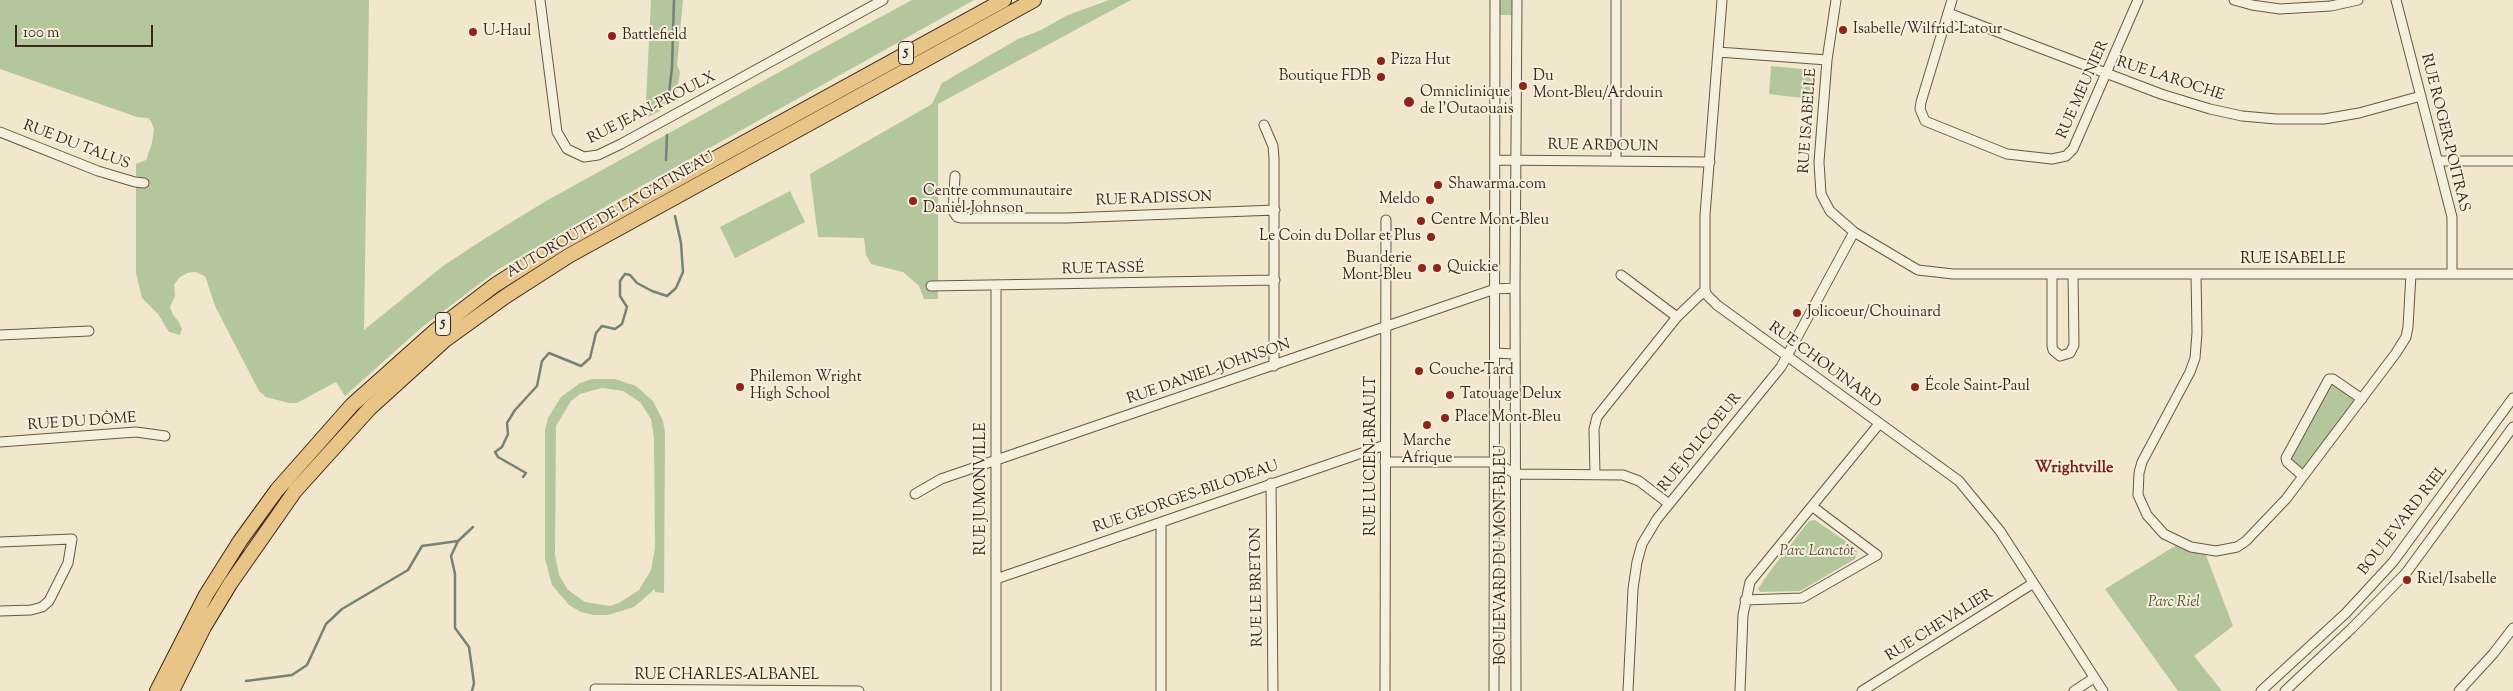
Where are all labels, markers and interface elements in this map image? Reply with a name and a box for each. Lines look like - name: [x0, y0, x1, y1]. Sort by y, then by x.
- scale bar: [18, 15, 155, 47]
- place label: Isabelle/Wilfrid-Latour: [1853, 21, 2002, 39]
- text: 100 m: [23, 23, 59, 44]
- place label: U-Haul: [483, 23, 531, 41]
- marker: Isabelle/Wilfrid-Latour: [1837, 24, 1849, 36]
- marker: U-Haul: [467, 26, 479, 38]
- place label: Battlefield: [622, 27, 687, 45]
- marker: Battlefield: [606, 30, 618, 42]
- street label: RUE MEUNIER: [2054, 38, 2114, 142]
- road number: 5: [898, 42, 914, 64]
- place label: Pizza Hut: [1391, 52, 1451, 70]
- street label: RUE ROGER-POITRAS: [2416, 52, 2472, 214]
- street label: RUE LAROCHE: [2114, 54, 2226, 106]
- marker: Pizza Hut: [1375, 55, 1387, 67]
- place label: Boutique FDB: [1279, 68, 1371, 86]
- place label: Du Mont-Bleu/Ardouin: [1533, 68, 1663, 103]
- street label: RUE ISABELLE: [1796, 68, 1822, 174]
- street label: RUE JEAN-PROULX: [585, 69, 719, 149]
- marker: Boutique FDB: [1375, 71, 1387, 83]
- marker: Du Mont-Bleu/Ardouin: [1517, 80, 1529, 92]
- place label: Omniclinique de l'Outaouais: [1420, 84, 1514, 119]
- marker: Omniclinique de l'Outaouais: [1402, 95, 1416, 109]
- street label: RUE DU TALUS: [20, 117, 132, 175]
- street label: RUE ARDOUIN: [1547, 137, 1659, 157]
- street label: AUTOROUTE DE LA GATINEAU: [504, 149, 718, 283]
- place label: Shawarma.com: [1448, 176, 1546, 194]
- marker: Shawarma.com: [1432, 179, 1444, 191]
- place label: Centre communautaire Daniel-Johnson: [923, 183, 1073, 218]
- street label: RUE RADISSON: [1095, 189, 1213, 211]
- place label: Meldo: [1379, 191, 1420, 209]
- marker: Meldo: [1424, 194, 1436, 206]
- marker: Centre communautaire Daniel-Johnson: [907, 195, 919, 207]
- place label: Centre Mont-Bleu: [1431, 212, 1549, 230]
- marker: Centre Mont-Bleu: [1415, 215, 1427, 227]
- place label: Le Coin du Dollar et Plus: [1259, 228, 1421, 246]
- marker: Le Coin du Dollar et Plus: [1425, 231, 1437, 243]
- place label: Buanderie Mont-Bleu: [1342, 250, 1412, 285]
- street label: RUE ISABELLE: [2240, 251, 2346, 269]
- place label: Quickie: [1447, 259, 1498, 277]
- street label: RUE TASSÉ: [1062, 260, 1144, 280]
- marker: Buanderie Mont-Bleu: [1416, 262, 1428, 274]
- marker: Quickie: [1431, 262, 1443, 274]
- place label: Jolicoeur/Chouinard: [1807, 304, 1941, 322]
- marker: Jolicoeur/Chouinard: [1791, 307, 1803, 319]
- road number: 5: [436, 312, 450, 336]
- street label: RUE CHOUINARD: [1764, 319, 1884, 413]
- street label: RUE DANIEL-JOHNSON: [1125, 337, 1293, 409]
- place label: Couche-Tard: [1429, 362, 1514, 380]
- marker: Couche-Tard: [1413, 365, 1425, 377]
- place label: Philemon Wright High School: [750, 369, 862, 404]
- street label: RUE LUCIEN-BRAULT: [1363, 376, 1381, 536]
- place label: École Saint-Paul: [1925, 378, 2030, 396]
- marker: Philemon Wright High School: [734, 381, 746, 393]
- marker: École Saint-Paul: [1909, 381, 1921, 393]
- place label: Tatouage Delux: [1460, 386, 1562, 404]
- marker: Tatouage Delux: [1444, 389, 1456, 401]
- street label: RUE JOLICOEUR: [1655, 390, 1747, 496]
- place label: Place Mont-Bleu: [1455, 409, 1561, 427]
- street label: RUE DU DÔME: [27, 410, 137, 436]
- marker: Place Mont-Bleu: [1439, 412, 1451, 424]
- marker: Marche Afrique: [1421, 419, 1433, 431]
- street label: RUE JUMONVILLE: [973, 422, 991, 556]
- place label: Marche Afrique: [1401, 433, 1453, 468]
- street label: BOULEVARD DU MONT-BLEU: [1493, 445, 1511, 665]
- street label: RUE GEORGES-BILODEAU: [1091, 458, 1281, 538]
- district label: Wrightville: [2035, 459, 2113, 479]
- street label: BOULEVARD RIEL: [2356, 463, 2452, 579]
- street label: RUE LE BRETON: [1248, 527, 1268, 647]
- park label: Parc Lanctôt: [1780, 543, 1854, 561]
- place label: Riel/Isabelle: [2417, 571, 2497, 589]
- marker: Riel/Isabelle: [2401, 574, 2413, 586]
- street label: RUE CHEVALIER: [1883, 586, 1997, 666]
- park label: Parc Riel: [2148, 594, 2200, 612]
- street label: RUE CHARLES-ALBANEL: [634, 667, 820, 685]

